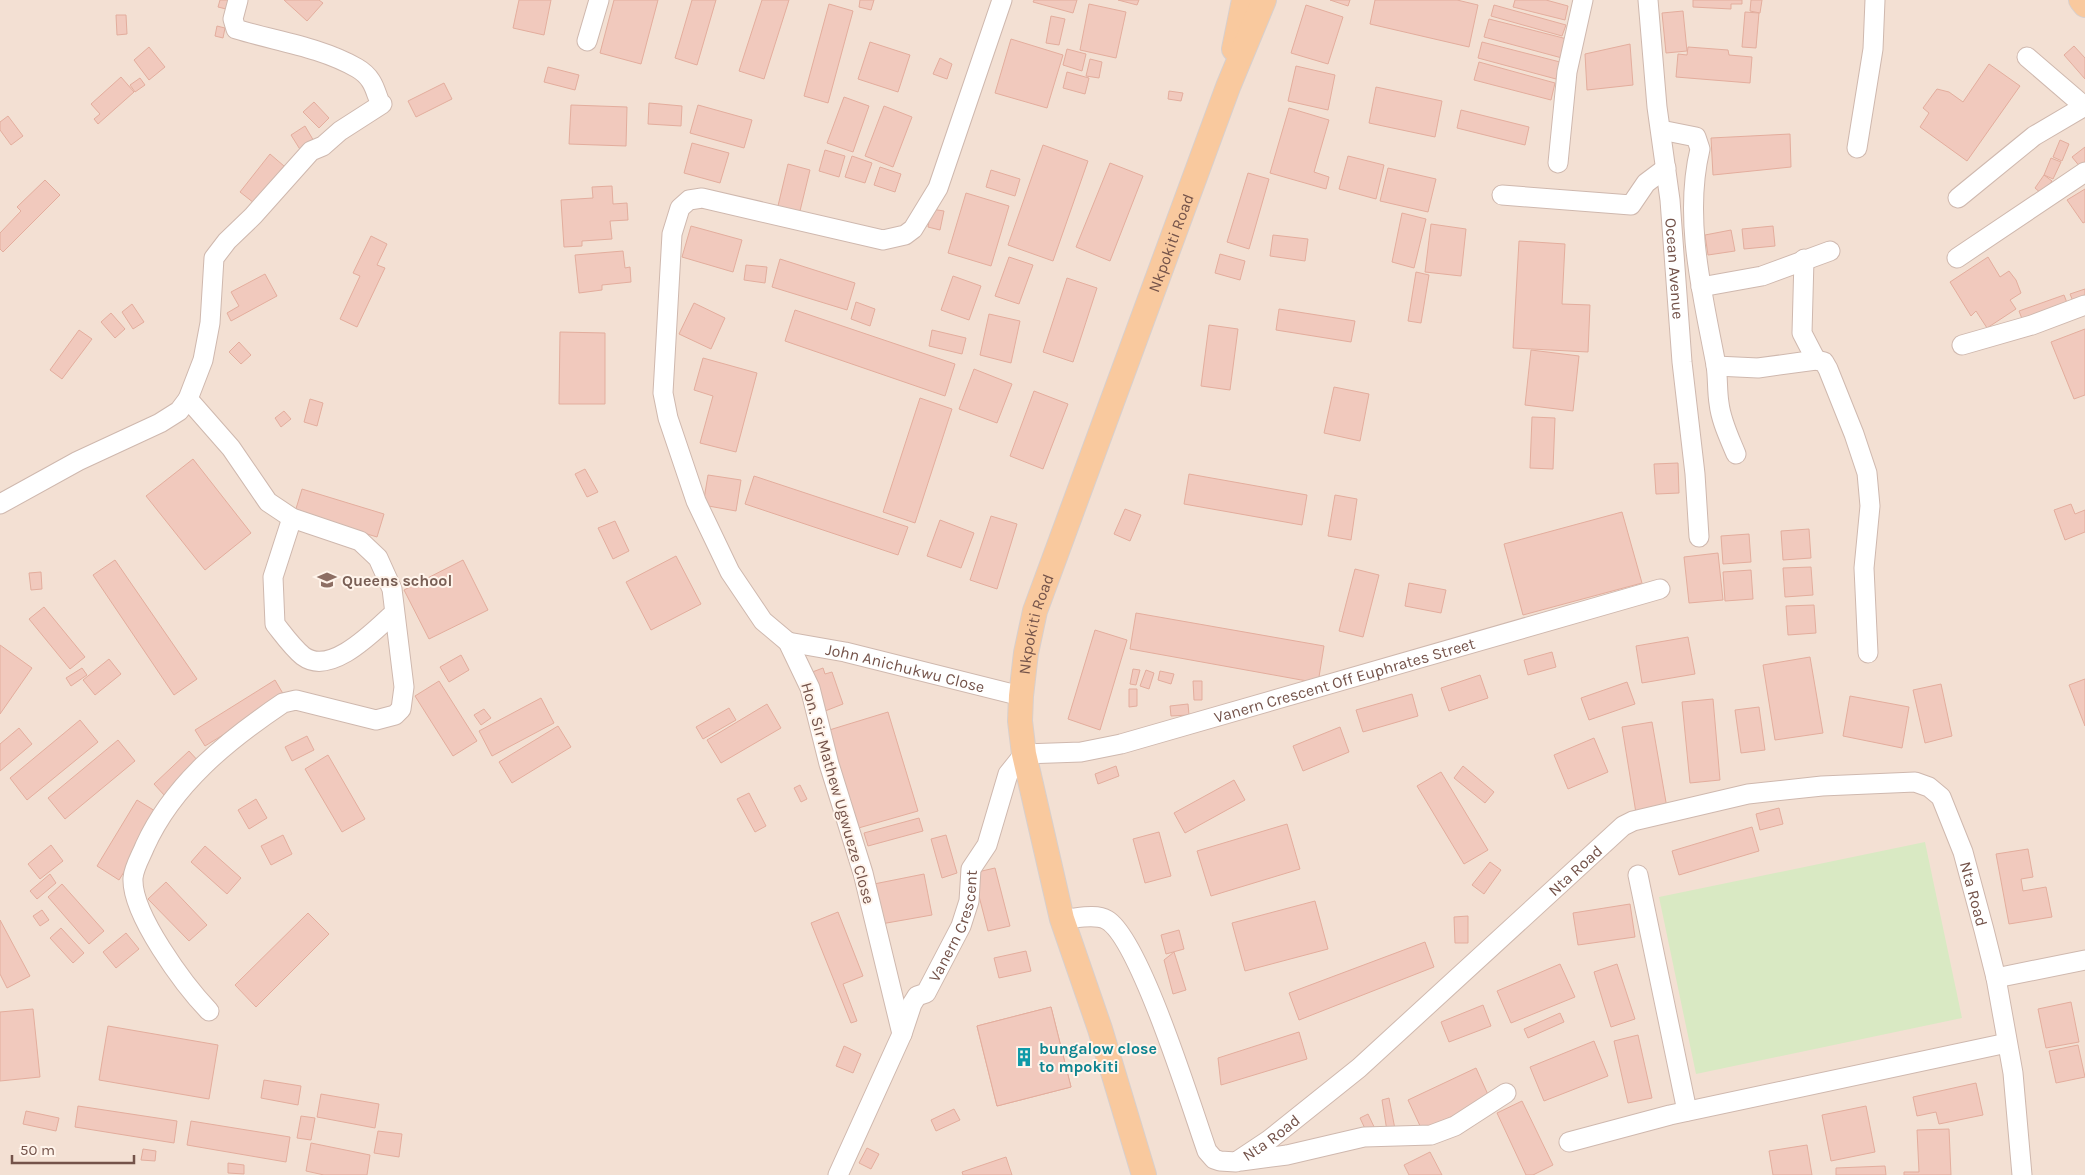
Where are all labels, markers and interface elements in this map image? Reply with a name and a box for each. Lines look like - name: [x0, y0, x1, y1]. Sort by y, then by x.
- street label: Nkpokiti Road: [1144, 191, 1197, 295]
- street label: Ocean Avenue: [1662, 217, 1688, 320]
- school or university icon: Queens school: [316, 569, 338, 591]
- place label: Queens school: [342, 571, 452, 590]
- street label: Nkpokiti Road: [1014, 571, 1057, 675]
- street label: Vanern Crescent Off Euphrates Street: [1212, 633, 1477, 726]
- street label: John Anichukwu Close: [824, 639, 987, 696]
- street label: Hon. Sir Mathew Ugwueze Close: [797, 680, 879, 906]
- street label: Nta Road: [1544, 841, 1606, 900]
- street label: Nta Road: [1956, 859, 1992, 928]
- street label: Vanern Crescent: [924, 869, 980, 985]
- place label: bungalow close to mpokiti: [1039, 1039, 1157, 1076]
- building icon: bungalow close to mpokiti: [1013, 1046, 1035, 1068]
- street label: Nta Road: [1239, 1110, 1303, 1165]
- scale bar: [12, 1132, 135, 1164]
- text: 50 m: [20, 1141, 55, 1159]

